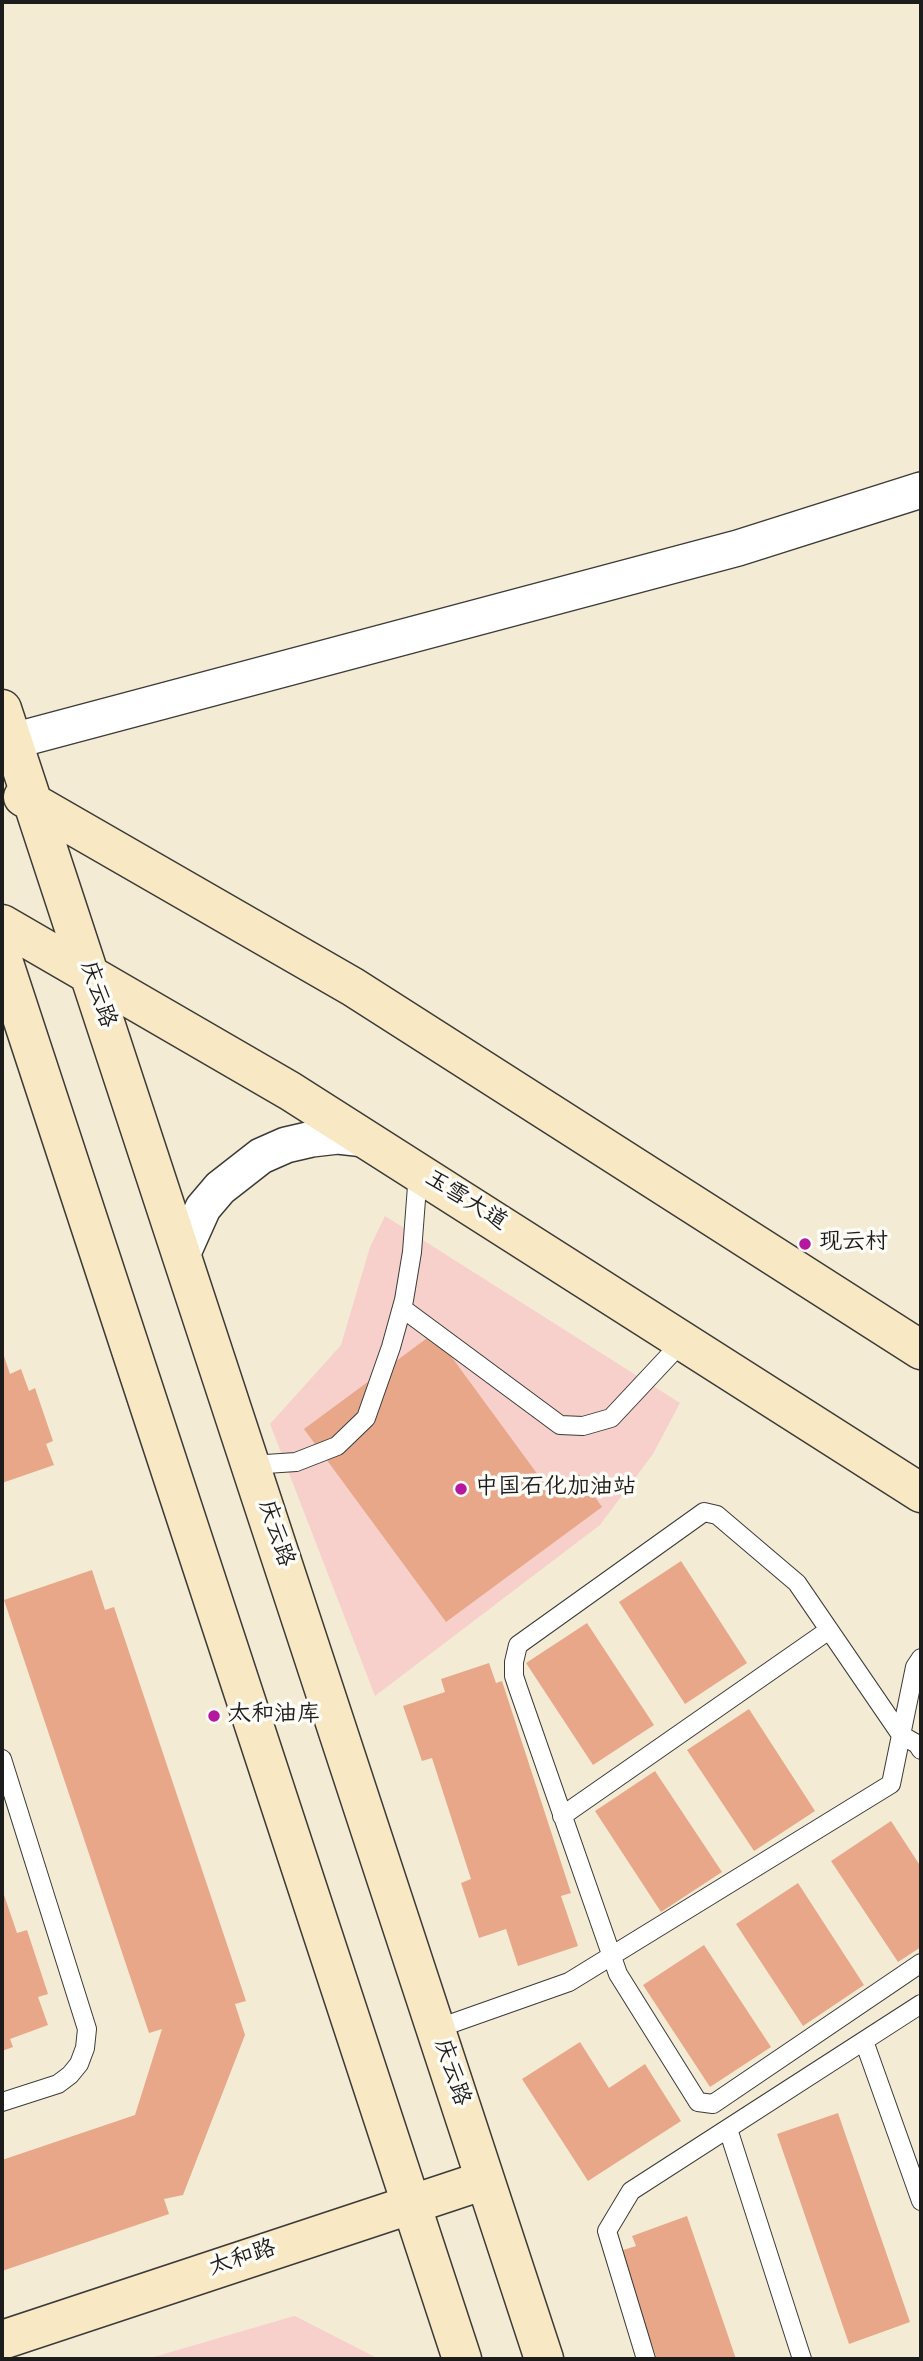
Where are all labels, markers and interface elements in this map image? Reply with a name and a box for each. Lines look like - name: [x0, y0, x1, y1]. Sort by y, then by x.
- street label: 庆云路: [72, 958, 120, 1032]
- street label: 玉雪大道: [419, 1166, 511, 1238]
- place label: 现云村: [819, 1230, 888, 1258]
- marker: 现云村: [797, 1236, 813, 1252]
- place label: 中国石化加油站: [475, 1475, 636, 1503]
- marker: 中国石化加油站: [453, 1481, 469, 1497]
- street label: 庆云路: [250, 1497, 298, 1571]
- place label: 太和油库: [228, 1702, 320, 1730]
- marker: 太和油库: [206, 1708, 222, 1724]
- street label: 庆云路: [426, 2036, 474, 2110]
- street label: 太和路: [206, 2236, 280, 2284]

